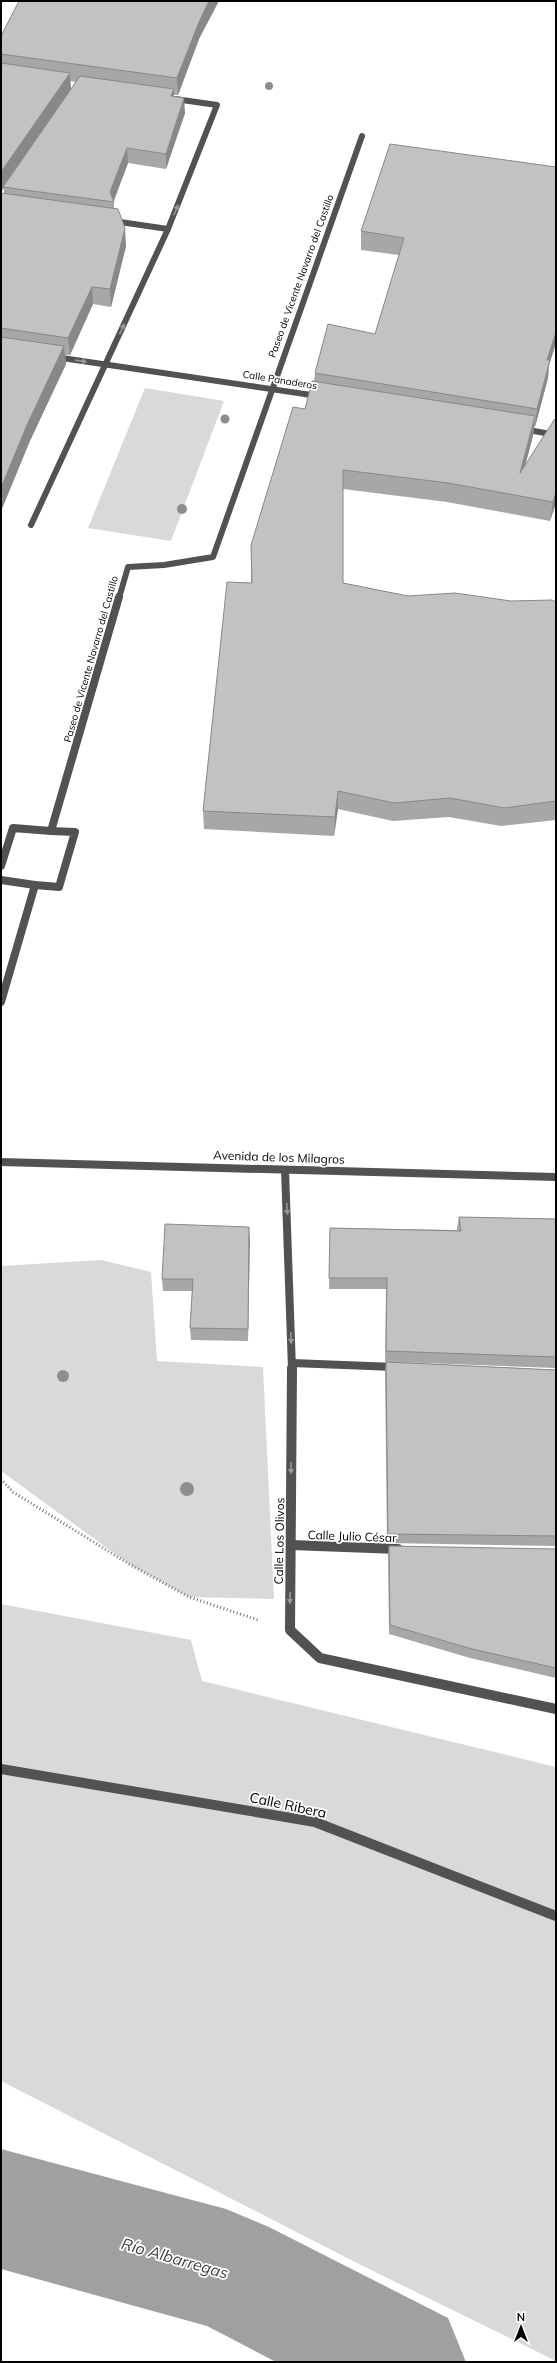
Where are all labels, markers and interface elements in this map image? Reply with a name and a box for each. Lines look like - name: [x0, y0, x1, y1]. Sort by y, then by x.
- street label: Paseo de Vicente Navarro del Castillo: [265, 192, 337, 359]
- one-way arrow: [173, 204, 179, 216]
- one-way arrow: [119, 323, 125, 334]
- one-way arrow: [75, 358, 87, 364]
- street label: Calle Panaderos: [242, 368, 318, 392]
- street label: Paseo de Vicente Navarro del Castillo: [61, 574, 121, 744]
- street label: Avenida de los Milagros: [213, 1147, 345, 1167]
- one-way arrow: [283, 1203, 290, 1215]
- one-way arrow: [288, 1332, 295, 1344]
- one-way arrow: [288, 1462, 295, 1474]
- street label: Calle Los Olivos: [271, 1497, 287, 1585]
- street label: Calle Julio César: [307, 1527, 397, 1545]
- one-way arrow: [287, 1592, 293, 1605]
- street label: Calle Ribera: [248, 1788, 328, 1822]
- water label: Río Albarregas: [119, 2233, 231, 2283]
- north arrow: [501, 2307, 541, 2347]
- text: N: [517, 2310, 525, 2324]

